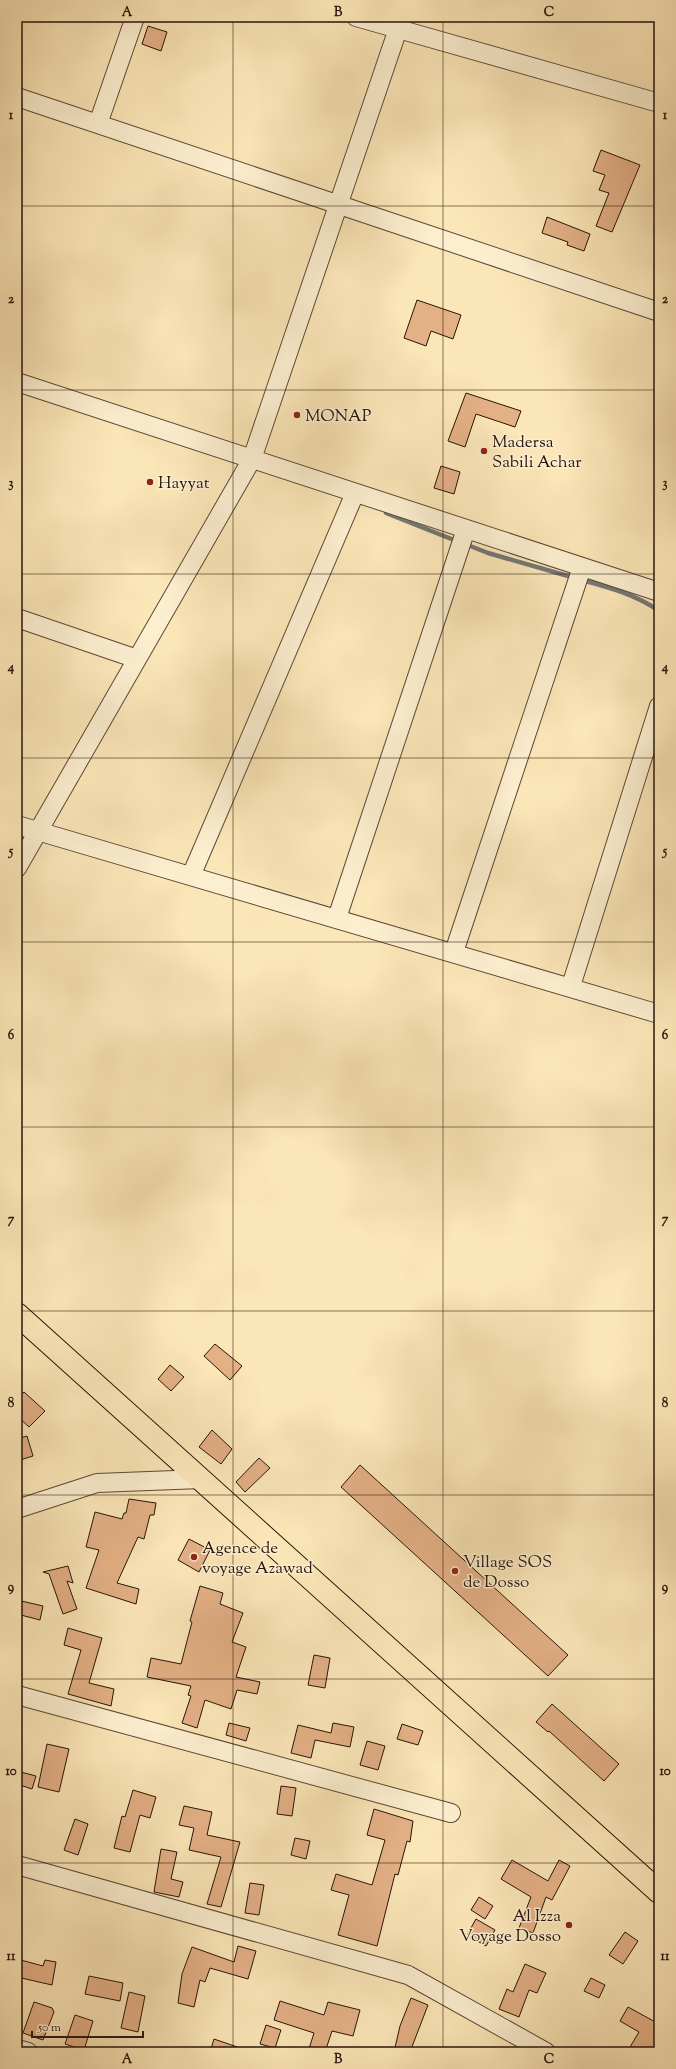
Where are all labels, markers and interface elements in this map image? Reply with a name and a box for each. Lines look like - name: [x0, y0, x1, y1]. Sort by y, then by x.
- text: A: [122, 4, 133, 22]
- text: B: [334, 4, 343, 22]
- text: C: [544, 4, 554, 22]
- text: 1: [9, 107, 14, 125]
- text: 1: [663, 107, 668, 125]
- text: 2: [8, 291, 15, 309]
- text: 2: [662, 291, 669, 309]
- place label: MONAP: [305, 405, 372, 429]
- marker: MONAP: [292, 410, 302, 420]
- place label: Madersa Sabili Achar: [492, 431, 582, 475]
- marker: Madersa Sabili Achar: [479, 446, 489, 456]
- place label: Hayyat: [158, 472, 210, 496]
- text: 3: [8, 475, 14, 493]
- text: 3: [662, 475, 668, 493]
- marker: Hayyat: [145, 477, 155, 487]
- text: 4: [7, 659, 15, 677]
- text: 4: [661, 659, 669, 677]
- text: 5: [8, 843, 14, 861]
- text: 5: [662, 843, 668, 861]
- text: 6: [8, 1027, 15, 1045]
- text: 6: [662, 1027, 669, 1045]
- text: 7: [8, 1211, 15, 1229]
- text: 7: [662, 1211, 669, 1229]
- text: 8: [8, 1395, 15, 1413]
- text: 8: [662, 1395, 669, 1413]
- place label: Agence de voyage Azawad: [202, 1537, 313, 1581]
- place label: Village SOS de Dosso: [463, 1551, 552, 1595]
- marker: Agence de voyage Azawad: [189, 1552, 199, 1562]
- marker: Village SOS de Dosso: [450, 1566, 460, 1576]
- text: 9: [8, 1579, 15, 1597]
- text: 9: [662, 1579, 669, 1597]
- text: 10: [5, 1763, 17, 1781]
- text: 10: [659, 1763, 671, 1781]
- place label: Al Izza Voyage Dosso: [459, 1905, 561, 1949]
- marker: Al Izza Voyage Dosso: [564, 1920, 574, 1930]
- text: 11: [7, 1948, 16, 1966]
- text: 11: [661, 1948, 670, 1966]
- scale bar: [32, 2013, 143, 2039]
- text: 50 m: [37, 2019, 61, 2037]
- text: A: [122, 2051, 133, 2069]
- text: B: [334, 2051, 343, 2069]
- text: C: [544, 2051, 554, 2069]

